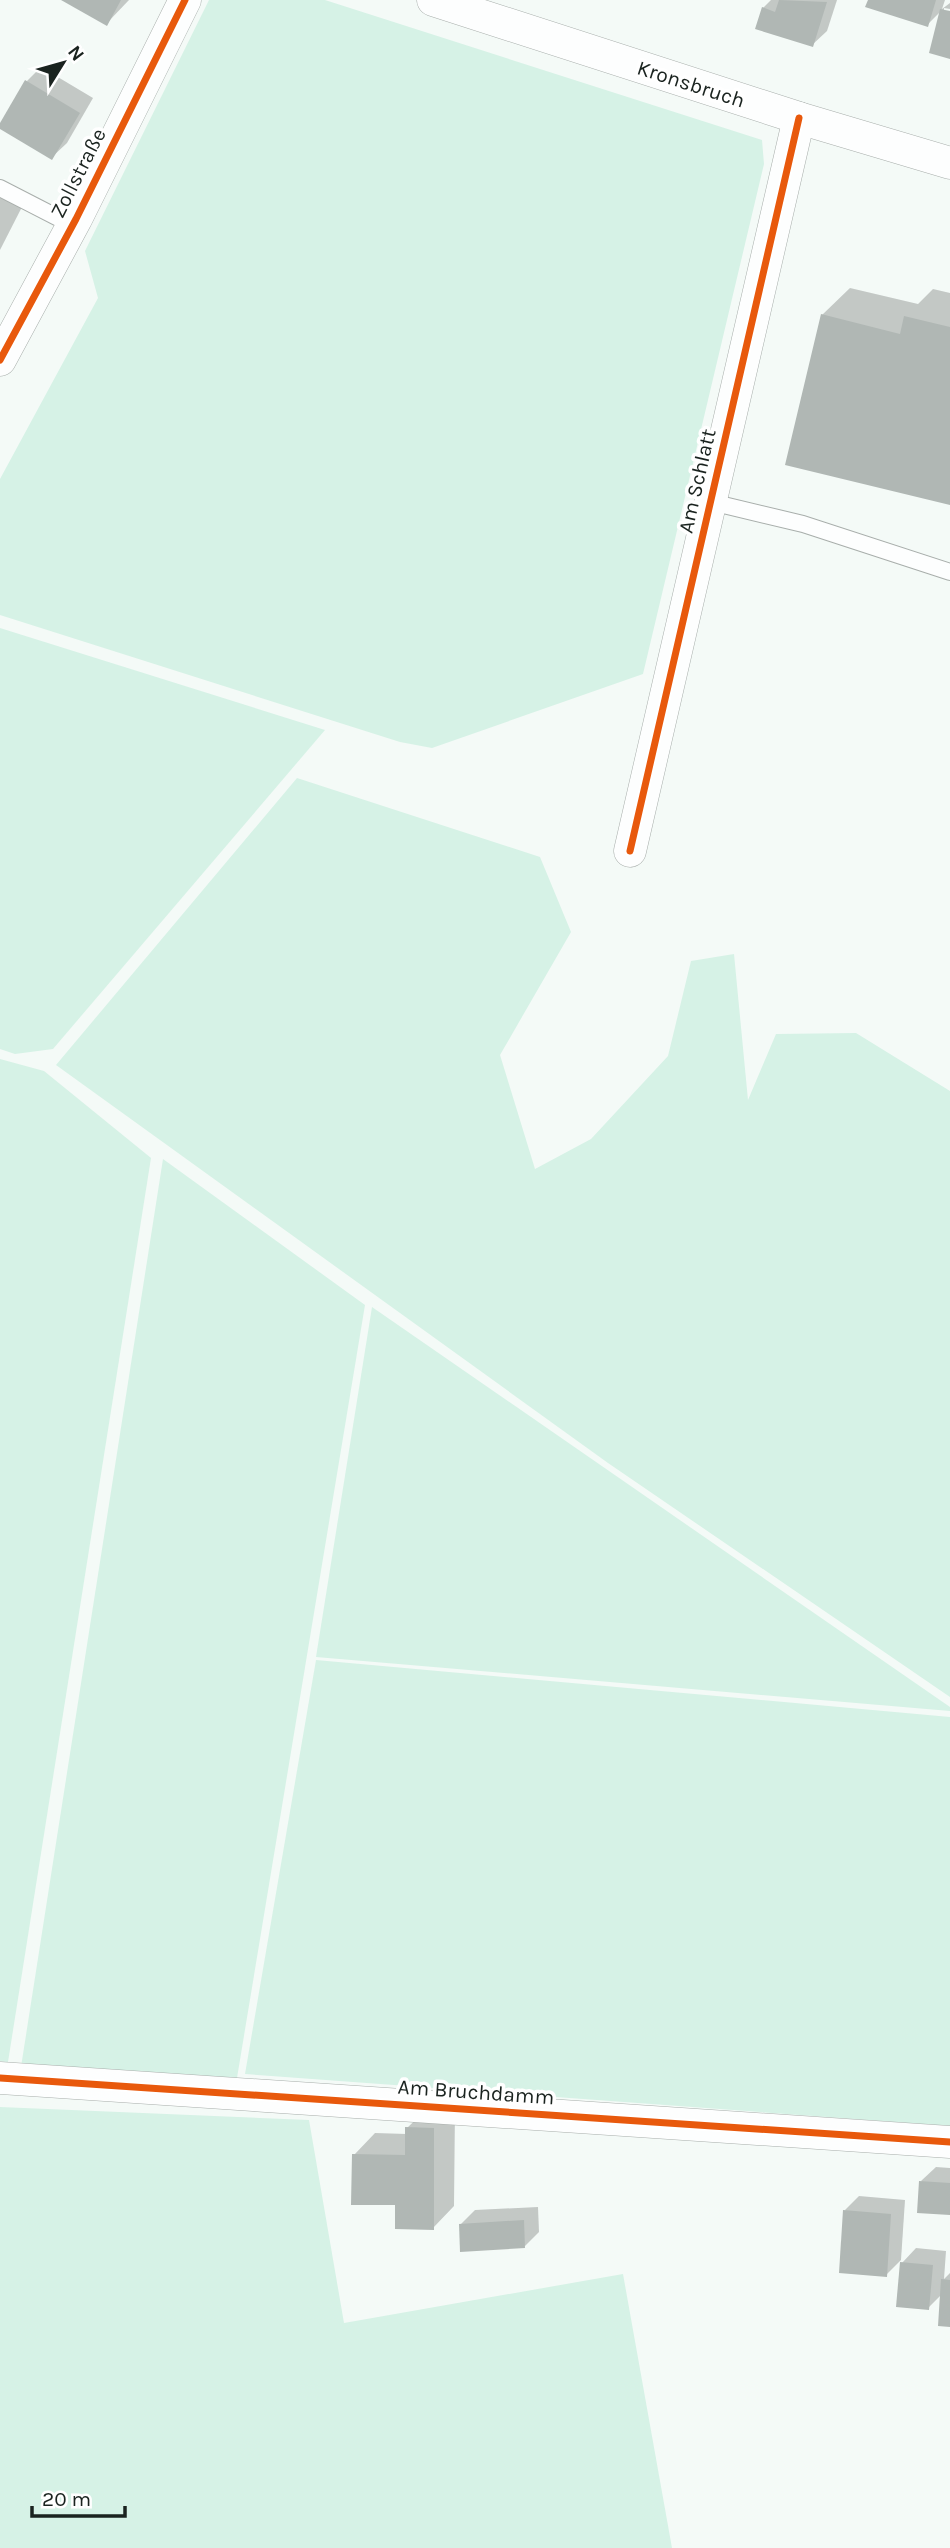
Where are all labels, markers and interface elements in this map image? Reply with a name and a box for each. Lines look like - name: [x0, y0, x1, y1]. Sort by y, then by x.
- north arrow: [28, 28, 98, 98]
- text: N: [63, 41, 89, 65]
- street label: Kronsbruch: [634, 55, 748, 113]
- street label: Zollstraße: [45, 124, 111, 222]
- street label: Am Schlatt: [673, 426, 721, 535]
- street label: Am Bruchdamm: [397, 2075, 555, 2109]
- scale bar: [32, 2474, 124, 2518]
- text: 20 m: [42, 2487, 91, 2511]

